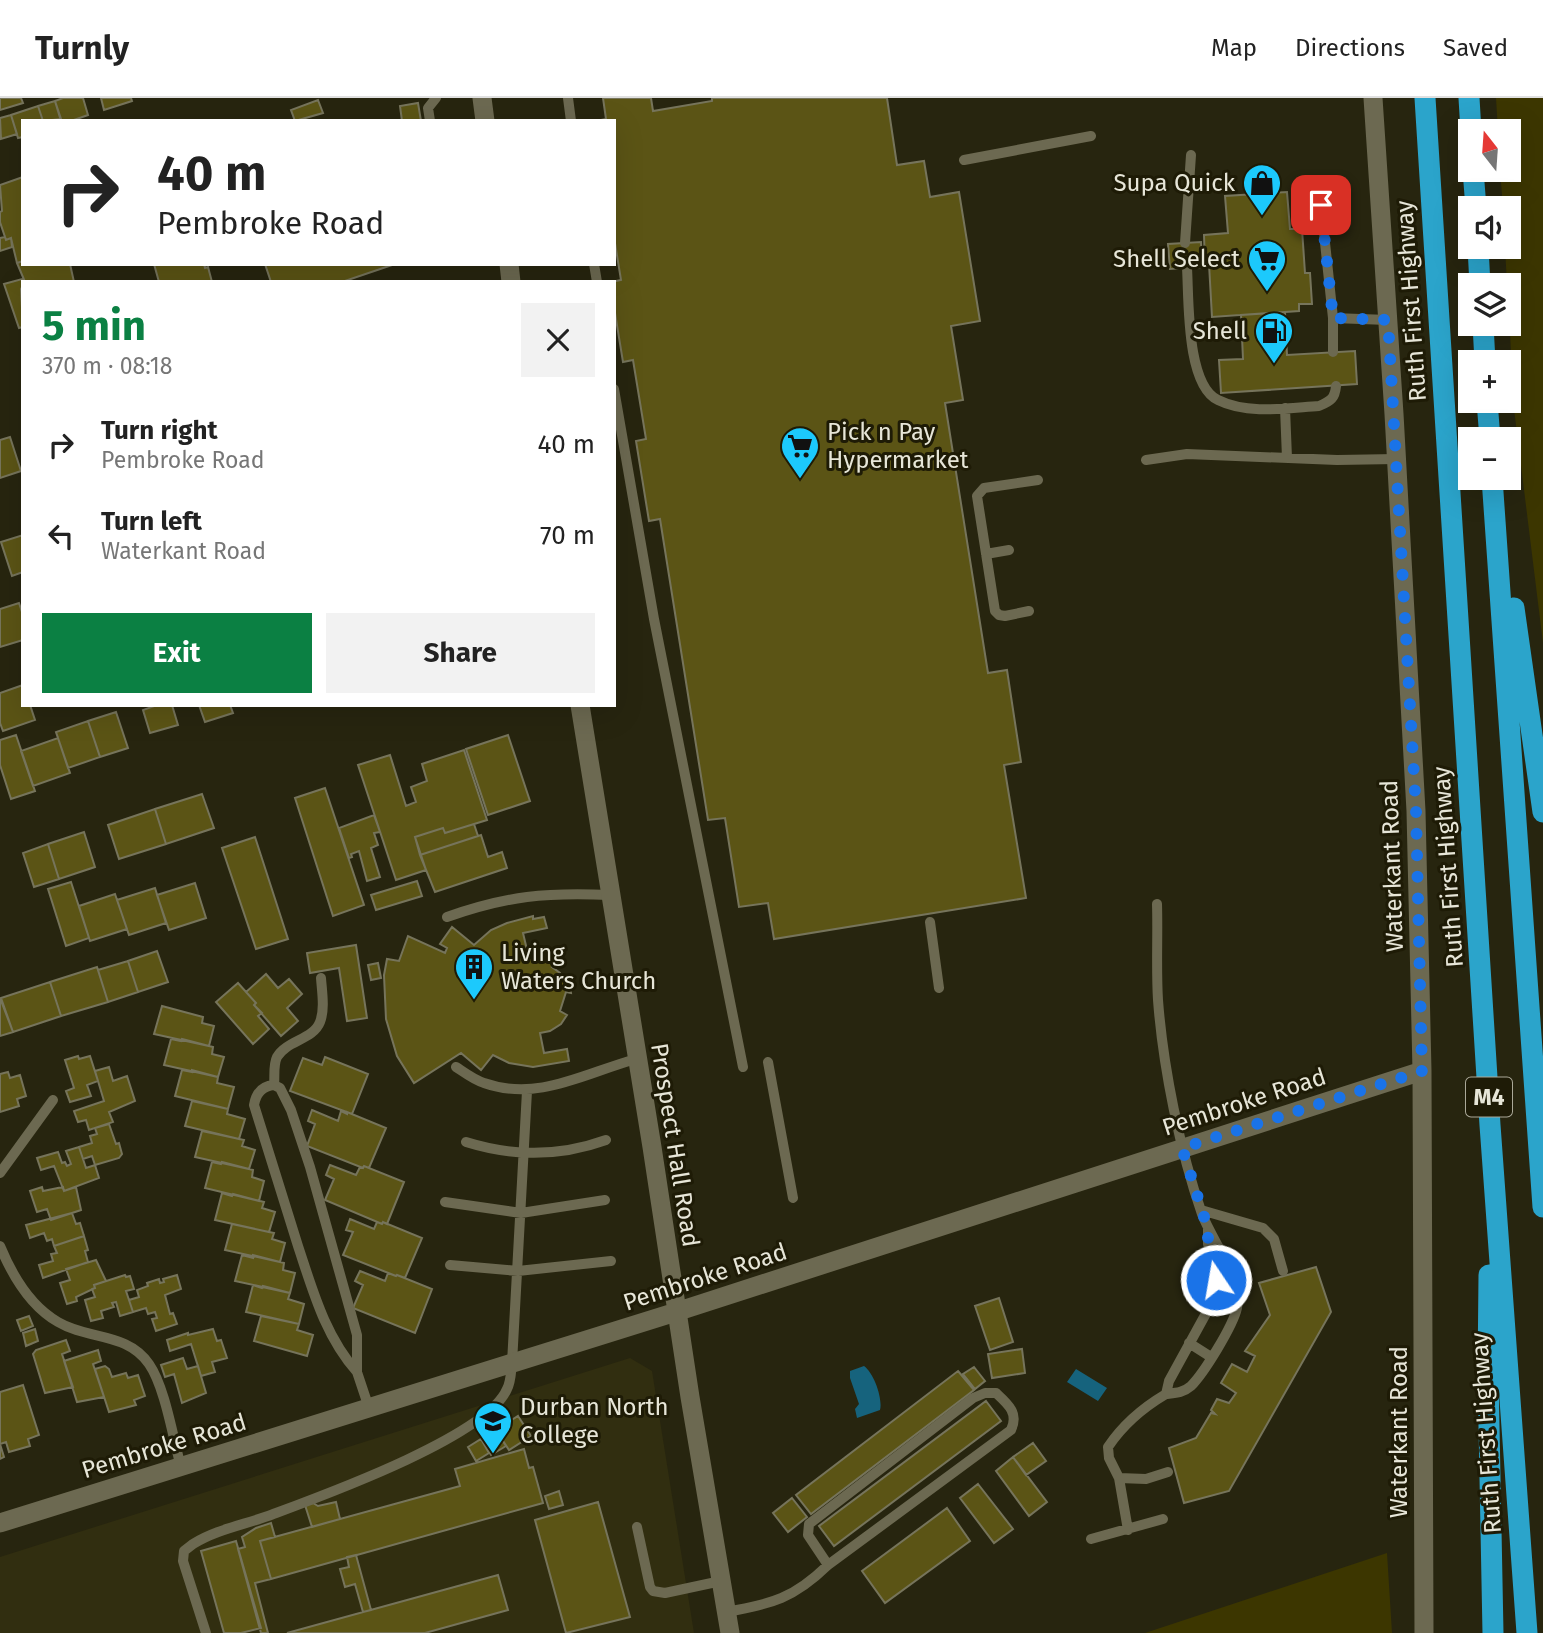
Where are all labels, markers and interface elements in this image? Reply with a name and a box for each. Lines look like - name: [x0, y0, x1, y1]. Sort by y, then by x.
- text: Turnly: [35, 28, 129, 68]
- text: Map: [1211, 34, 1257, 62]
- text: Directions: [1295, 34, 1405, 62]
- text: Saved: [1443, 34, 1508, 62]
- north arrow: [1458, 119, 1521, 182]
- map controls: [1458, 119, 1521, 490]
- text: 40 m: [157, 144, 266, 203]
- icon: right: [42, 147, 133, 238]
- shop icon: Supa Quick: [1241, 162, 1283, 217]
- place label: Supa Quick: [1113, 169, 1236, 197]
- pin: [1291, 175, 1351, 235]
- icon: arrive: [1302, 186, 1340, 224]
- button: sound: [1458, 196, 1521, 259]
- street label: Ruth First Highway: [1390, 199, 1432, 402]
- text: Pembroke Road: [157, 204, 384, 242]
- supermarket icon: Shell Select: [1246, 238, 1288, 293]
- place label: Shell Select: [1113, 245, 1240, 273]
- button: layers: [1458, 273, 1521, 336]
- text: 5 min: [42, 301, 146, 351]
- button: close: [521, 303, 595, 377]
- fuel station icon: Shell: [1253, 310, 1295, 365]
- place label: Shell: [1193, 317, 1247, 345]
- button: +: [1458, 350, 1521, 413]
- text: 370 m · 08:18: [42, 352, 172, 380]
- text: Turn right: [101, 415, 218, 446]
- place label: Pick n Pay Hypermarket: [827, 418, 969, 474]
- supermarket icon: Pick n Pay Hypermarket: [779, 425, 821, 480]
- icon: right: [42, 426, 80, 464]
- button: −: [1458, 427, 1521, 490]
- text: 40 m: [537, 429, 595, 460]
- text: Pembroke Road: [101, 446, 264, 474]
- text: Turn left: [101, 506, 202, 537]
- icon: left: [42, 517, 80, 555]
- text: 70 m: [540, 520, 595, 551]
- text: Waterkant Road: [101, 537, 266, 565]
- button: Exit: [42, 613, 312, 693]
- button: Share: [326, 613, 595, 693]
- street label: Ruth First Highway: [1427, 765, 1469, 968]
- street label: Waterkant Road: [1375, 779, 1409, 953]
- place label: Living Waters Church: [501, 939, 656, 995]
- building icon: Living Waters Church: [453, 946, 495, 1001]
- street label: Prospect Hall Road: [645, 1041, 705, 1249]
- street label: Pembroke Road: [1159, 1062, 1329, 1142]
- road number: M4: [1466, 1078, 1512, 1116]
- street label: Pembroke Road: [620, 1237, 790, 1317]
- position arrow: [1179, 1243, 1253, 1317]
- street label: Ruth First Highway: [1465, 1331, 1507, 1534]
- street label: Waterkant Road: [1385, 1346, 1413, 1518]
- place label: Durban North College: [520, 1393, 669, 1449]
- school or university icon: Durban North College: [472, 1400, 514, 1455]
- street label: Pembroke Road: [78, 1408, 250, 1484]

